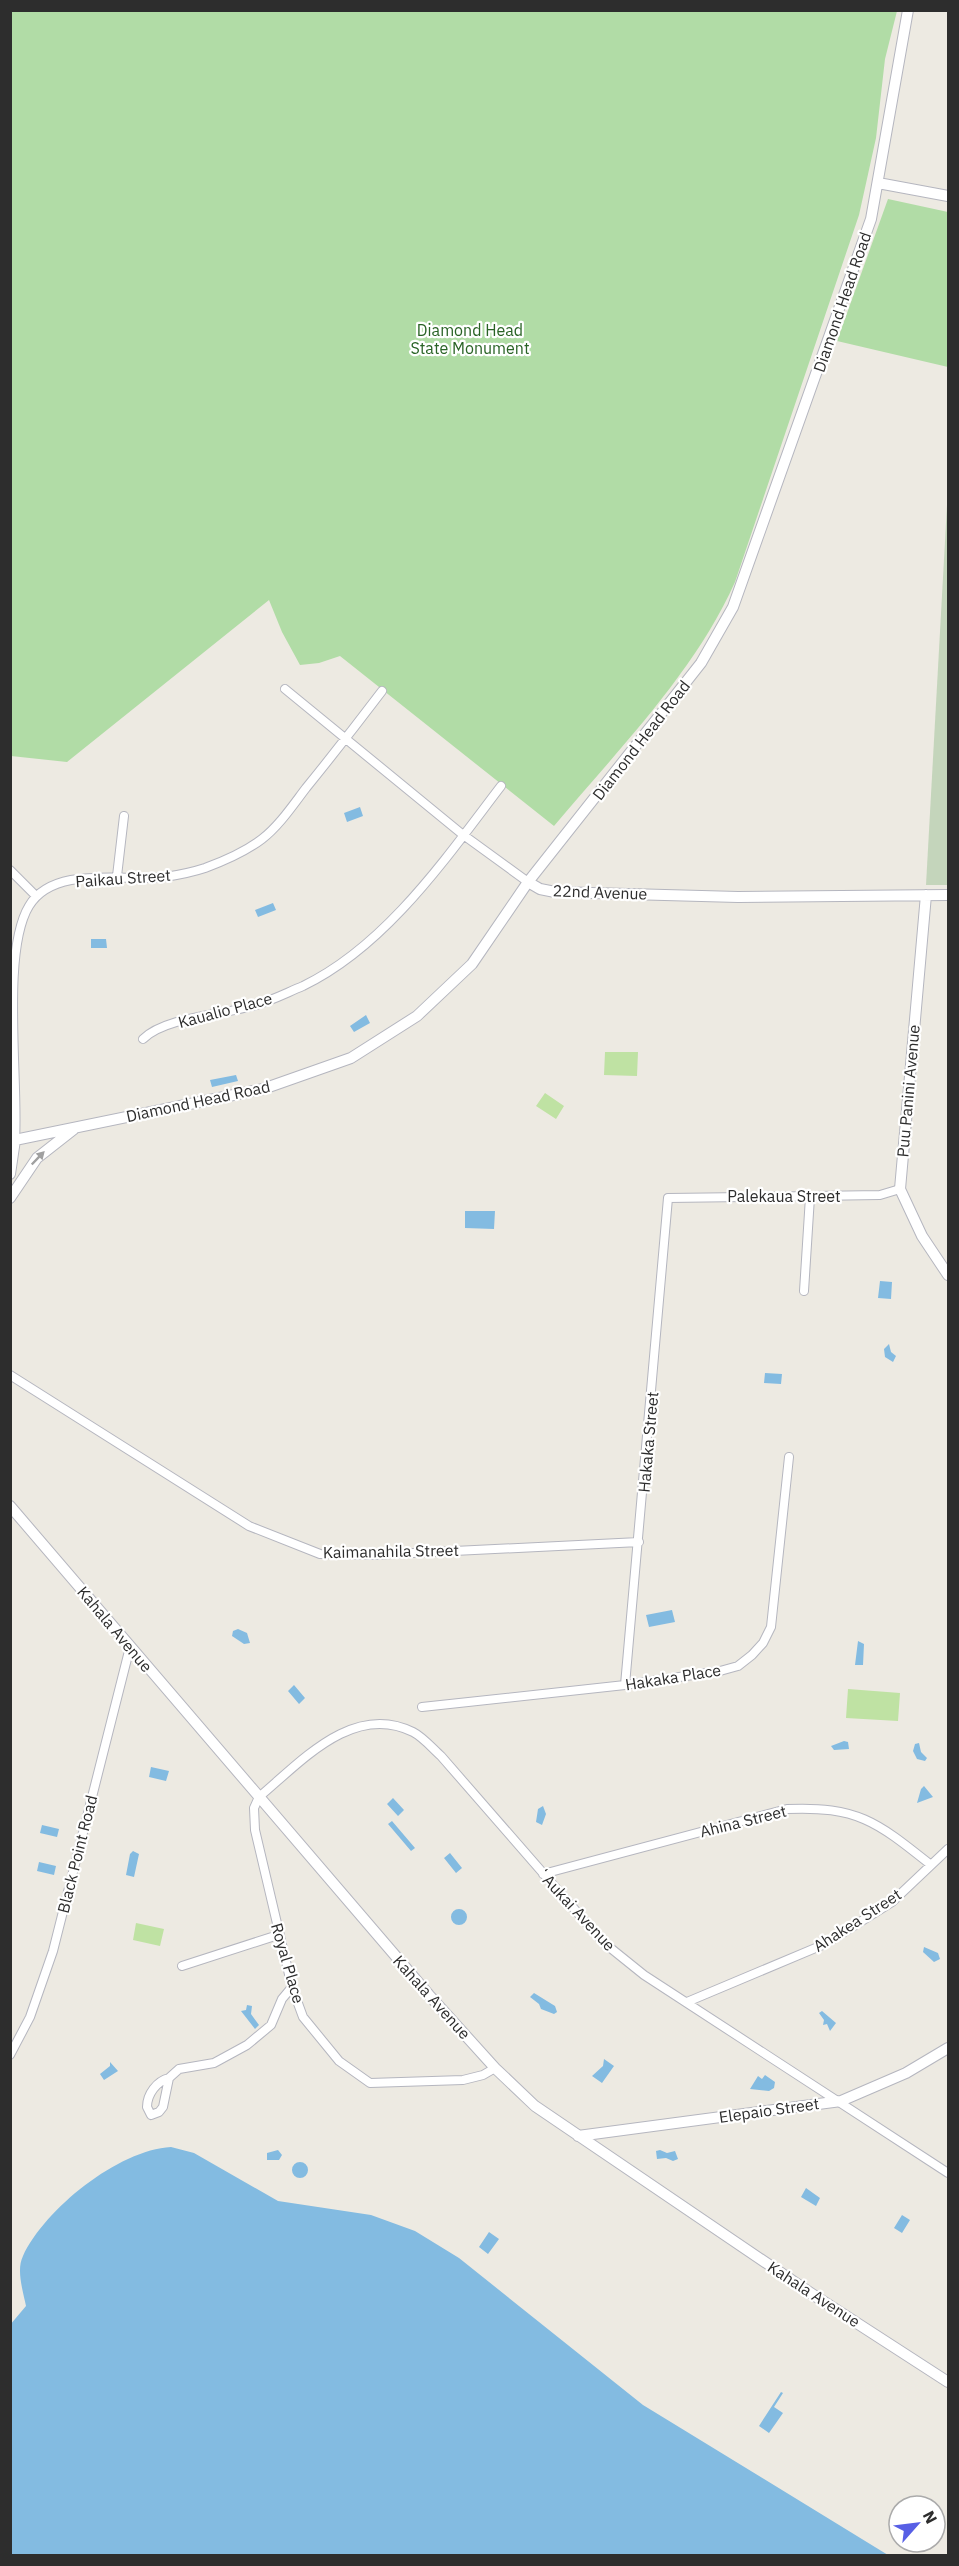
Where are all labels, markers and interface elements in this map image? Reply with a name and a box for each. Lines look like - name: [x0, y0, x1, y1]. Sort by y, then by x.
- street label: Diamond Head Road: [809, 229, 875, 375]
- park label: Diamond Head State Monument: [410, 320, 530, 358]
- street label: Diamond Head Road: [588, 676, 694, 804]
- street label: Paikau Street: [75, 865, 171, 891]
- street label: 22nd Avenue: [552, 880, 648, 904]
- street label: Kaualio Place: [176, 988, 274, 1032]
- street label: Puu Panini Avenue: [892, 1024, 924, 1158]
- street label: Diamond Head Road: [124, 1076, 272, 1126]
- one-way arrow: [31, 1151, 45, 1165]
- street label: Palekaua Street: [727, 1186, 841, 1206]
- street label: Hakaka Street: [634, 1391, 662, 1493]
- street label: Kaimanahila Street: [323, 1540, 459, 1562]
- street label: Kahala Avenue: [73, 1582, 157, 1676]
- street label: Hakaka Place: [624, 1660, 723, 1694]
- street label: Black Point Road: [53, 1793, 101, 1915]
- street label: Ahina Street: [698, 1801, 788, 1841]
- street label: ʻAukai Avenue: [532, 1863, 620, 1955]
- street label: Ahakea Street: [809, 1884, 905, 1956]
- street label: Royal Place: [267, 1921, 309, 2006]
- street label: Kahala Avenue: [389, 1951, 475, 2043]
- street label: Elepaio Street: [718, 2093, 820, 2127]
- street label: Kahala Avenue: [764, 2257, 864, 2331]
- north arrow: [887, 2494, 947, 2554]
- text: N: [919, 2507, 942, 2527]

